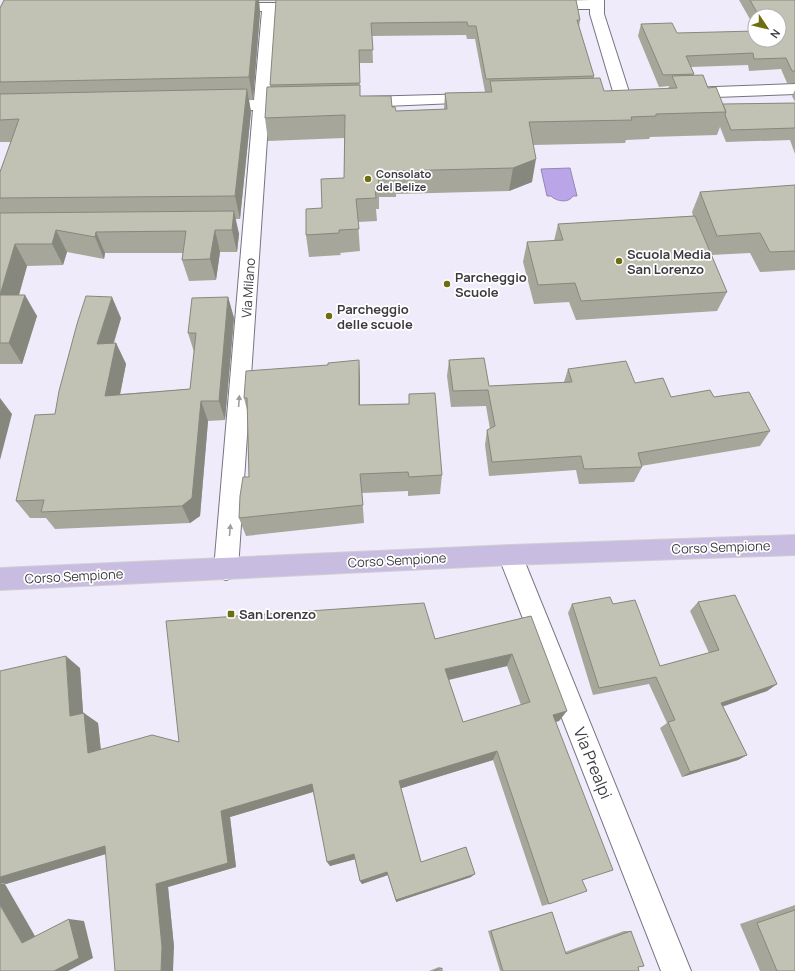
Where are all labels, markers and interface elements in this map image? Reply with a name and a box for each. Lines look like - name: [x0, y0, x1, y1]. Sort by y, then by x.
- north arrow: [747, 8, 787, 48]
- text: N: [767, 26, 784, 42]
- place label: Consolato del Belize: [376, 166, 431, 194]
- marker: Consolato del Belize: [363, 174, 373, 184]
- place label: Scuola Media San Lorenzo: [627, 245, 711, 278]
- marker: Scuola Media San Lorenzo: [614, 256, 624, 266]
- street label: Via Milano: [237, 257, 259, 319]
- place label: Parcheggio Scuole: [455, 268, 527, 301]
- marker: Parcheggio Scuole: [442, 279, 452, 289]
- place label: Parcheggio delle scuole: [337, 300, 413, 333]
- marker: Parcheggio delle scuole: [324, 311, 334, 321]
- one-way arrow: [236, 395, 243, 407]
- one-way arrow: [226, 524, 233, 536]
- street label: Corso Sempione: [671, 536, 771, 558]
- street label: Corso Sempione: [347, 548, 447, 572]
- street label: Corso Sempione: [24, 564, 124, 588]
- place label: San Lorenzo: [239, 605, 316, 623]
- marker: San Lorenzo: [226, 609, 236, 619]
- street label: Via Prealpi: [569, 724, 617, 802]

